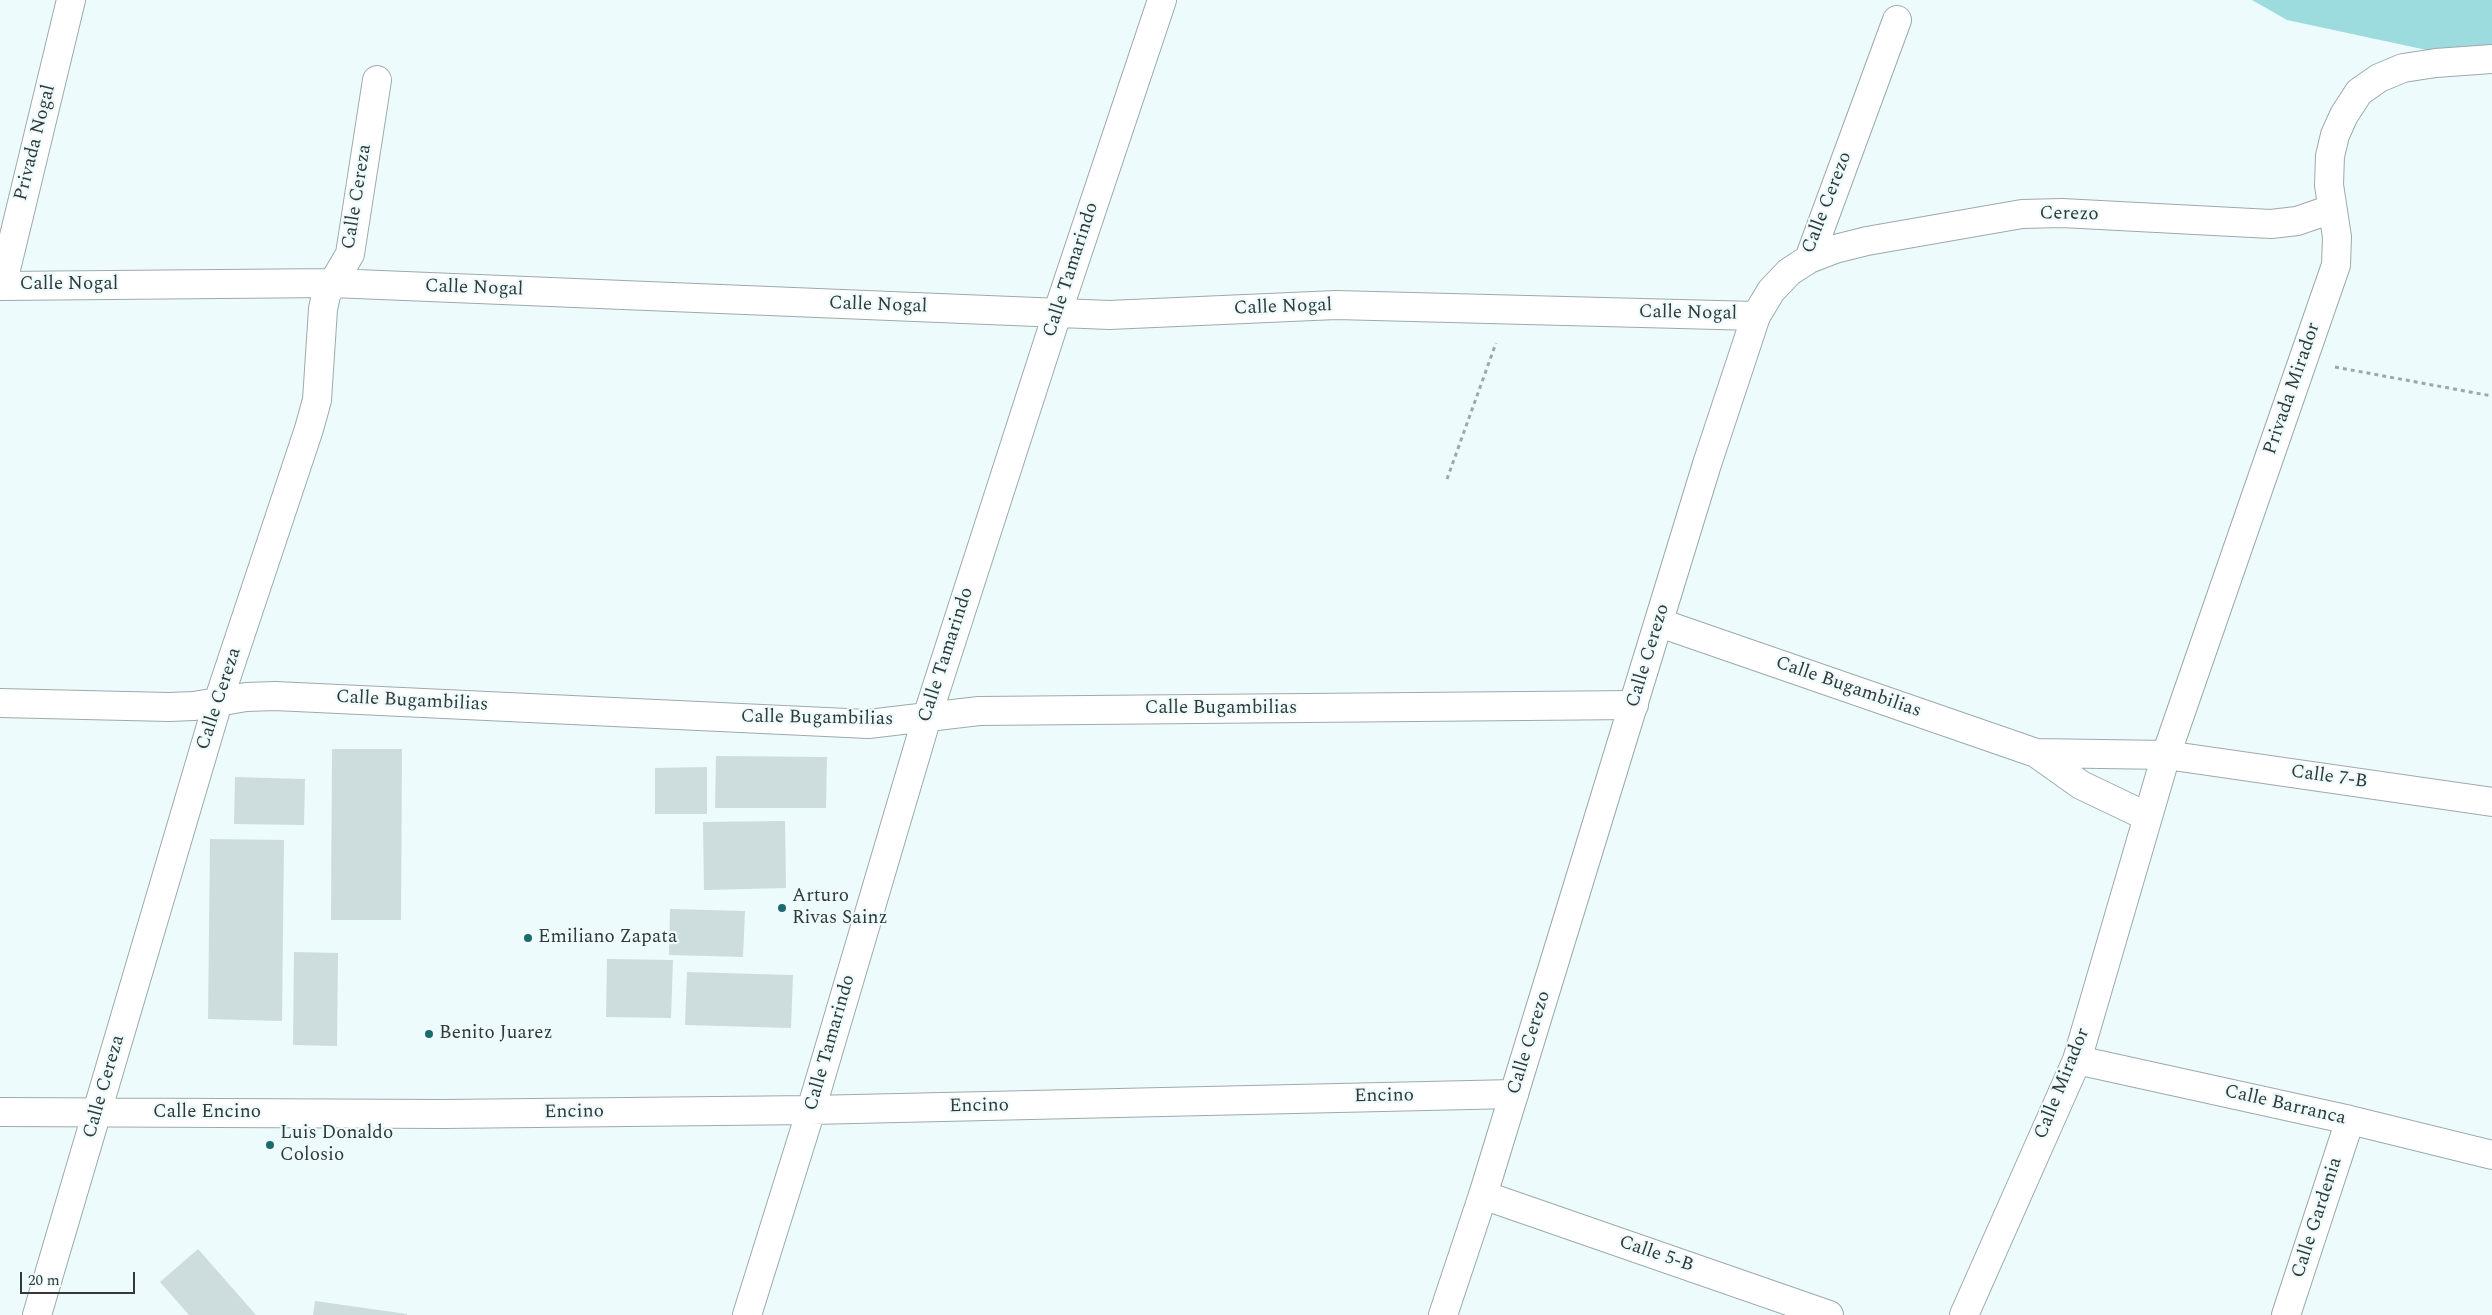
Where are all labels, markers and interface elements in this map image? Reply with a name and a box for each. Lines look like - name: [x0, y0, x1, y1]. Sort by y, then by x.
- street label: Privada Nogal: [11, 83, 61, 203]
- street label: Calle Cereza: [338, 143, 378, 251]
- street label: Calle Cerezo: [1798, 149, 1858, 257]
- street label: Calle Tamarindo: [1039, 200, 1105, 340]
- street label: Cerezo: [2039, 203, 2099, 227]
- street label: Calle Nogal: [20, 274, 118, 296]
- street label: Calle Nogal: [424, 276, 524, 302]
- street label: Calle Nogal: [828, 293, 928, 319]
- street label: Calle Nogal: [1233, 295, 1333, 321]
- street label: Calle Nogal: [1639, 302, 1737, 326]
- street label: Privada Mirador: [2260, 320, 2326, 458]
- street label: Calle Tamarindo: [914, 585, 980, 725]
- street label: Calle Cerezo: [1622, 601, 1676, 711]
- street label: Calle Cereza: [193, 645, 247, 753]
- street label: Calle Bugambilias: [1772, 652, 1924, 724]
- street label: Calle Bugambilias: [335, 687, 489, 717]
- street label: Calle Bugambilias: [1145, 698, 1297, 720]
- street label: Calle Bugambilias: [741, 706, 893, 732]
- street label: Calle 7-B: [2289, 761, 2369, 795]
- place label: Arturo Rivas Sainz: [792, 886, 888, 930]
- marker: Arturo Rivas Sainz: [776, 902, 788, 914]
- place label: Emiliano Zapata: [538, 927, 677, 949]
- marker: Emiliano Zapata: [522, 932, 534, 944]
- street label: Calle Tamarindo: [801, 972, 861, 1114]
- street label: Calle Cerezo: [1503, 988, 1557, 1098]
- place label: Benito Juarez: [439, 1023, 553, 1045]
- street label: Calle Mirador: [2030, 1025, 2096, 1143]
- marker: Benito Juarez: [423, 1028, 435, 1040]
- street label: Calle Cereza: [79, 1033, 131, 1141]
- street label: Calle Barranca: [2222, 1081, 2348, 1131]
- street label: Encino: [1354, 1085, 1414, 1109]
- street label: Encino: [949, 1095, 1009, 1119]
- street label: Encino: [544, 1101, 604, 1125]
- street label: Calle Encino: [153, 1102, 261, 1124]
- place label: Luis Donaldo Colosio: [280, 1123, 393, 1167]
- marker: Luis Donaldo Colosio: [264, 1139, 276, 1151]
- street label: Calle Gardenia: [2288, 1155, 2348, 1281]
- street label: Calle 5-B: [1616, 1232, 1696, 1278]
- scale bar: [22, 1262, 138, 1294]
- text: 20 m: [28, 1269, 60, 1292]

